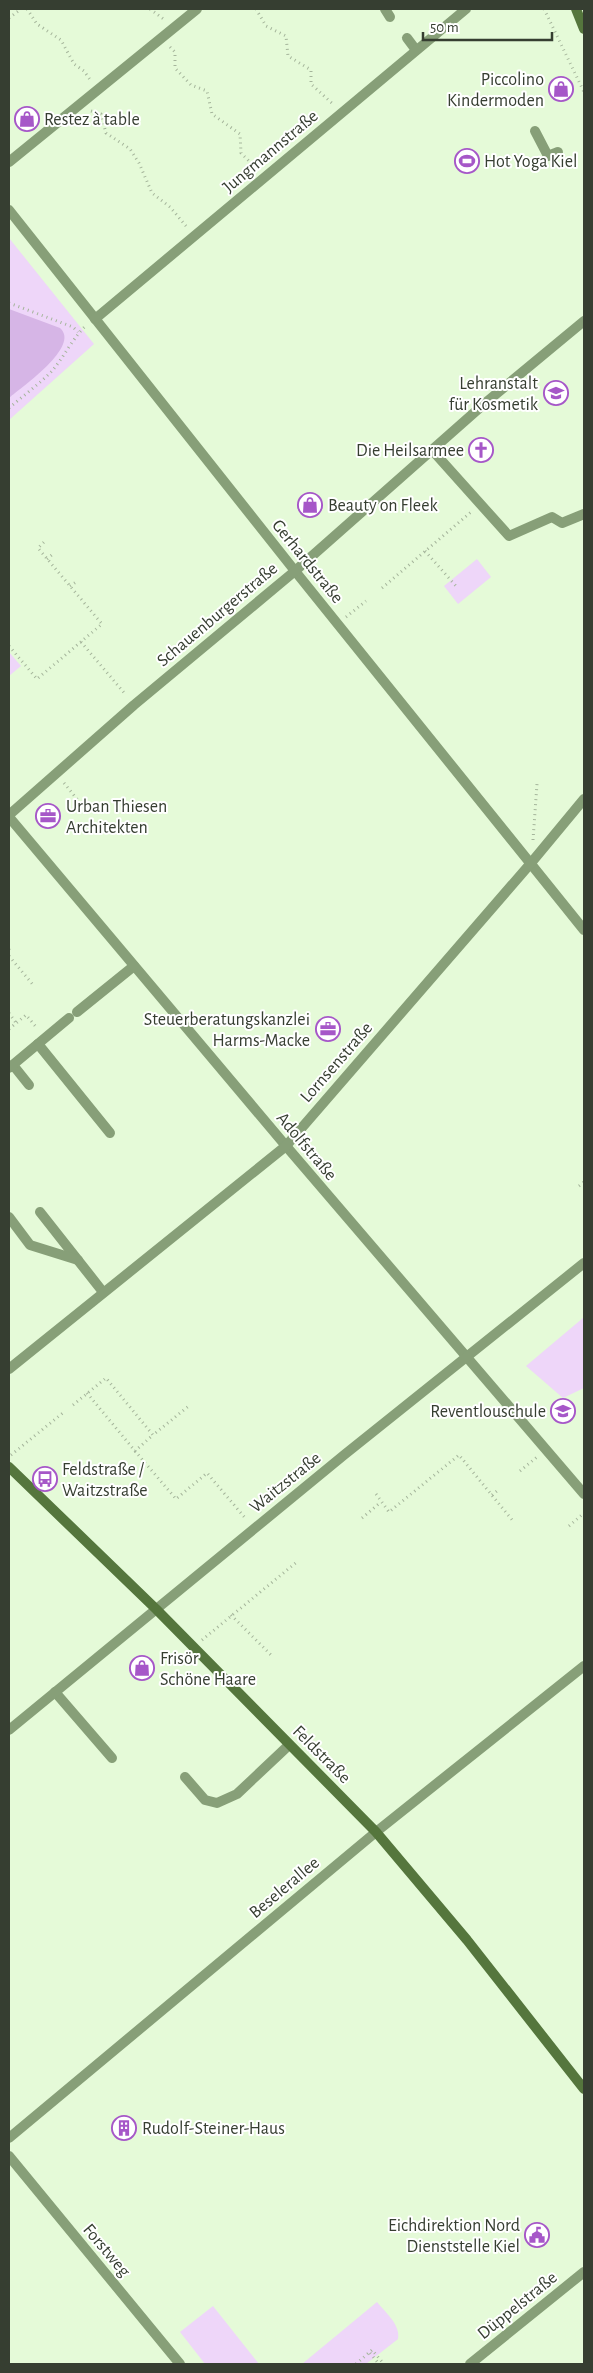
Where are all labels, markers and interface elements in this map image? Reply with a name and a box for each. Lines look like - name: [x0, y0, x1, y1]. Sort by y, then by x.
- scale bar: [423, 10, 552, 42]
- text: 50 m: [430, 20, 459, 35]
- place label: Piccolino Kindermoden: [447, 71, 544, 110]
- shop icon: Piccolino Kindermoden: [548, 76, 574, 102]
- shop icon: Restez à table: [14, 106, 40, 132]
- street label: Jungmannstraße: [220, 107, 322, 197]
- place label: Restez à table: [44, 111, 140, 129]
- sports icon: Hot Yoga Kiel: [454, 148, 480, 174]
- place label: Hot Yoga Kiel: [484, 153, 577, 171]
- place label: Lehranstalt für Kosmetik: [449, 375, 539, 414]
- school or university icon: Lehranstalt für Kosmetik: [543, 380, 569, 406]
- church icon: Die Heilsarmee: [468, 437, 494, 463]
- place label: Die Heilsarmee: [356, 442, 464, 460]
- shop icon: Beauty on Fleek: [297, 492, 323, 518]
- place label: Beauty on Fleek: [328, 497, 438, 515]
- street label: Gerhardstraße: [268, 516, 346, 607]
- street label: Schauenburgerstraße: [154, 559, 281, 670]
- place label: Urban Thiesen Architekten: [66, 798, 167, 837]
- office icon: Urban Thiesen Architekten: [35, 803, 61, 829]
- place label: Steuerberatungskanzlei Harms-Macke: [144, 1011, 310, 1050]
- office icon: Steuerberatungskanzlei Harms-Macke: [315, 1016, 341, 1042]
- street label: Lornsenstraße: [297, 1019, 376, 1106]
- street label: Adolfstraße: [273, 1109, 340, 1184]
- school or university icon: Reventlouschule: [550, 1398, 576, 1424]
- place label: Reventlouschule: [430, 1403, 546, 1421]
- street label: Waitzstraße: [247, 1449, 325, 1517]
- place label: Feldstraße / Waitzstraße: [62, 1461, 148, 1500]
- bus stop icon: Feldstraße / Waitzstraße: [32, 1466, 58, 1492]
- place label: Frisör Schöne Haare: [160, 1650, 256, 1689]
- shop icon: Frisör Schöne Haare: [129, 1655, 155, 1681]
- street label: Feldstraße: [289, 1722, 354, 1787]
- street label: Beselerallee: [246, 1854, 323, 1922]
- building icon: Rudolf-Steiner-Haus: [111, 2115, 137, 2141]
- place label: Rudolf-Steiner-Haus: [142, 2120, 285, 2138]
- place label: Eichdirektion Nord Dienststelle Kiel: [388, 2217, 520, 2256]
- street label: Forstweg: [79, 2221, 133, 2281]
- public building icon: Eichdirektion Nord Dienststelle Kiel: [524, 2222, 550, 2248]
- street label: Düppelstraße: [474, 2268, 561, 2343]

